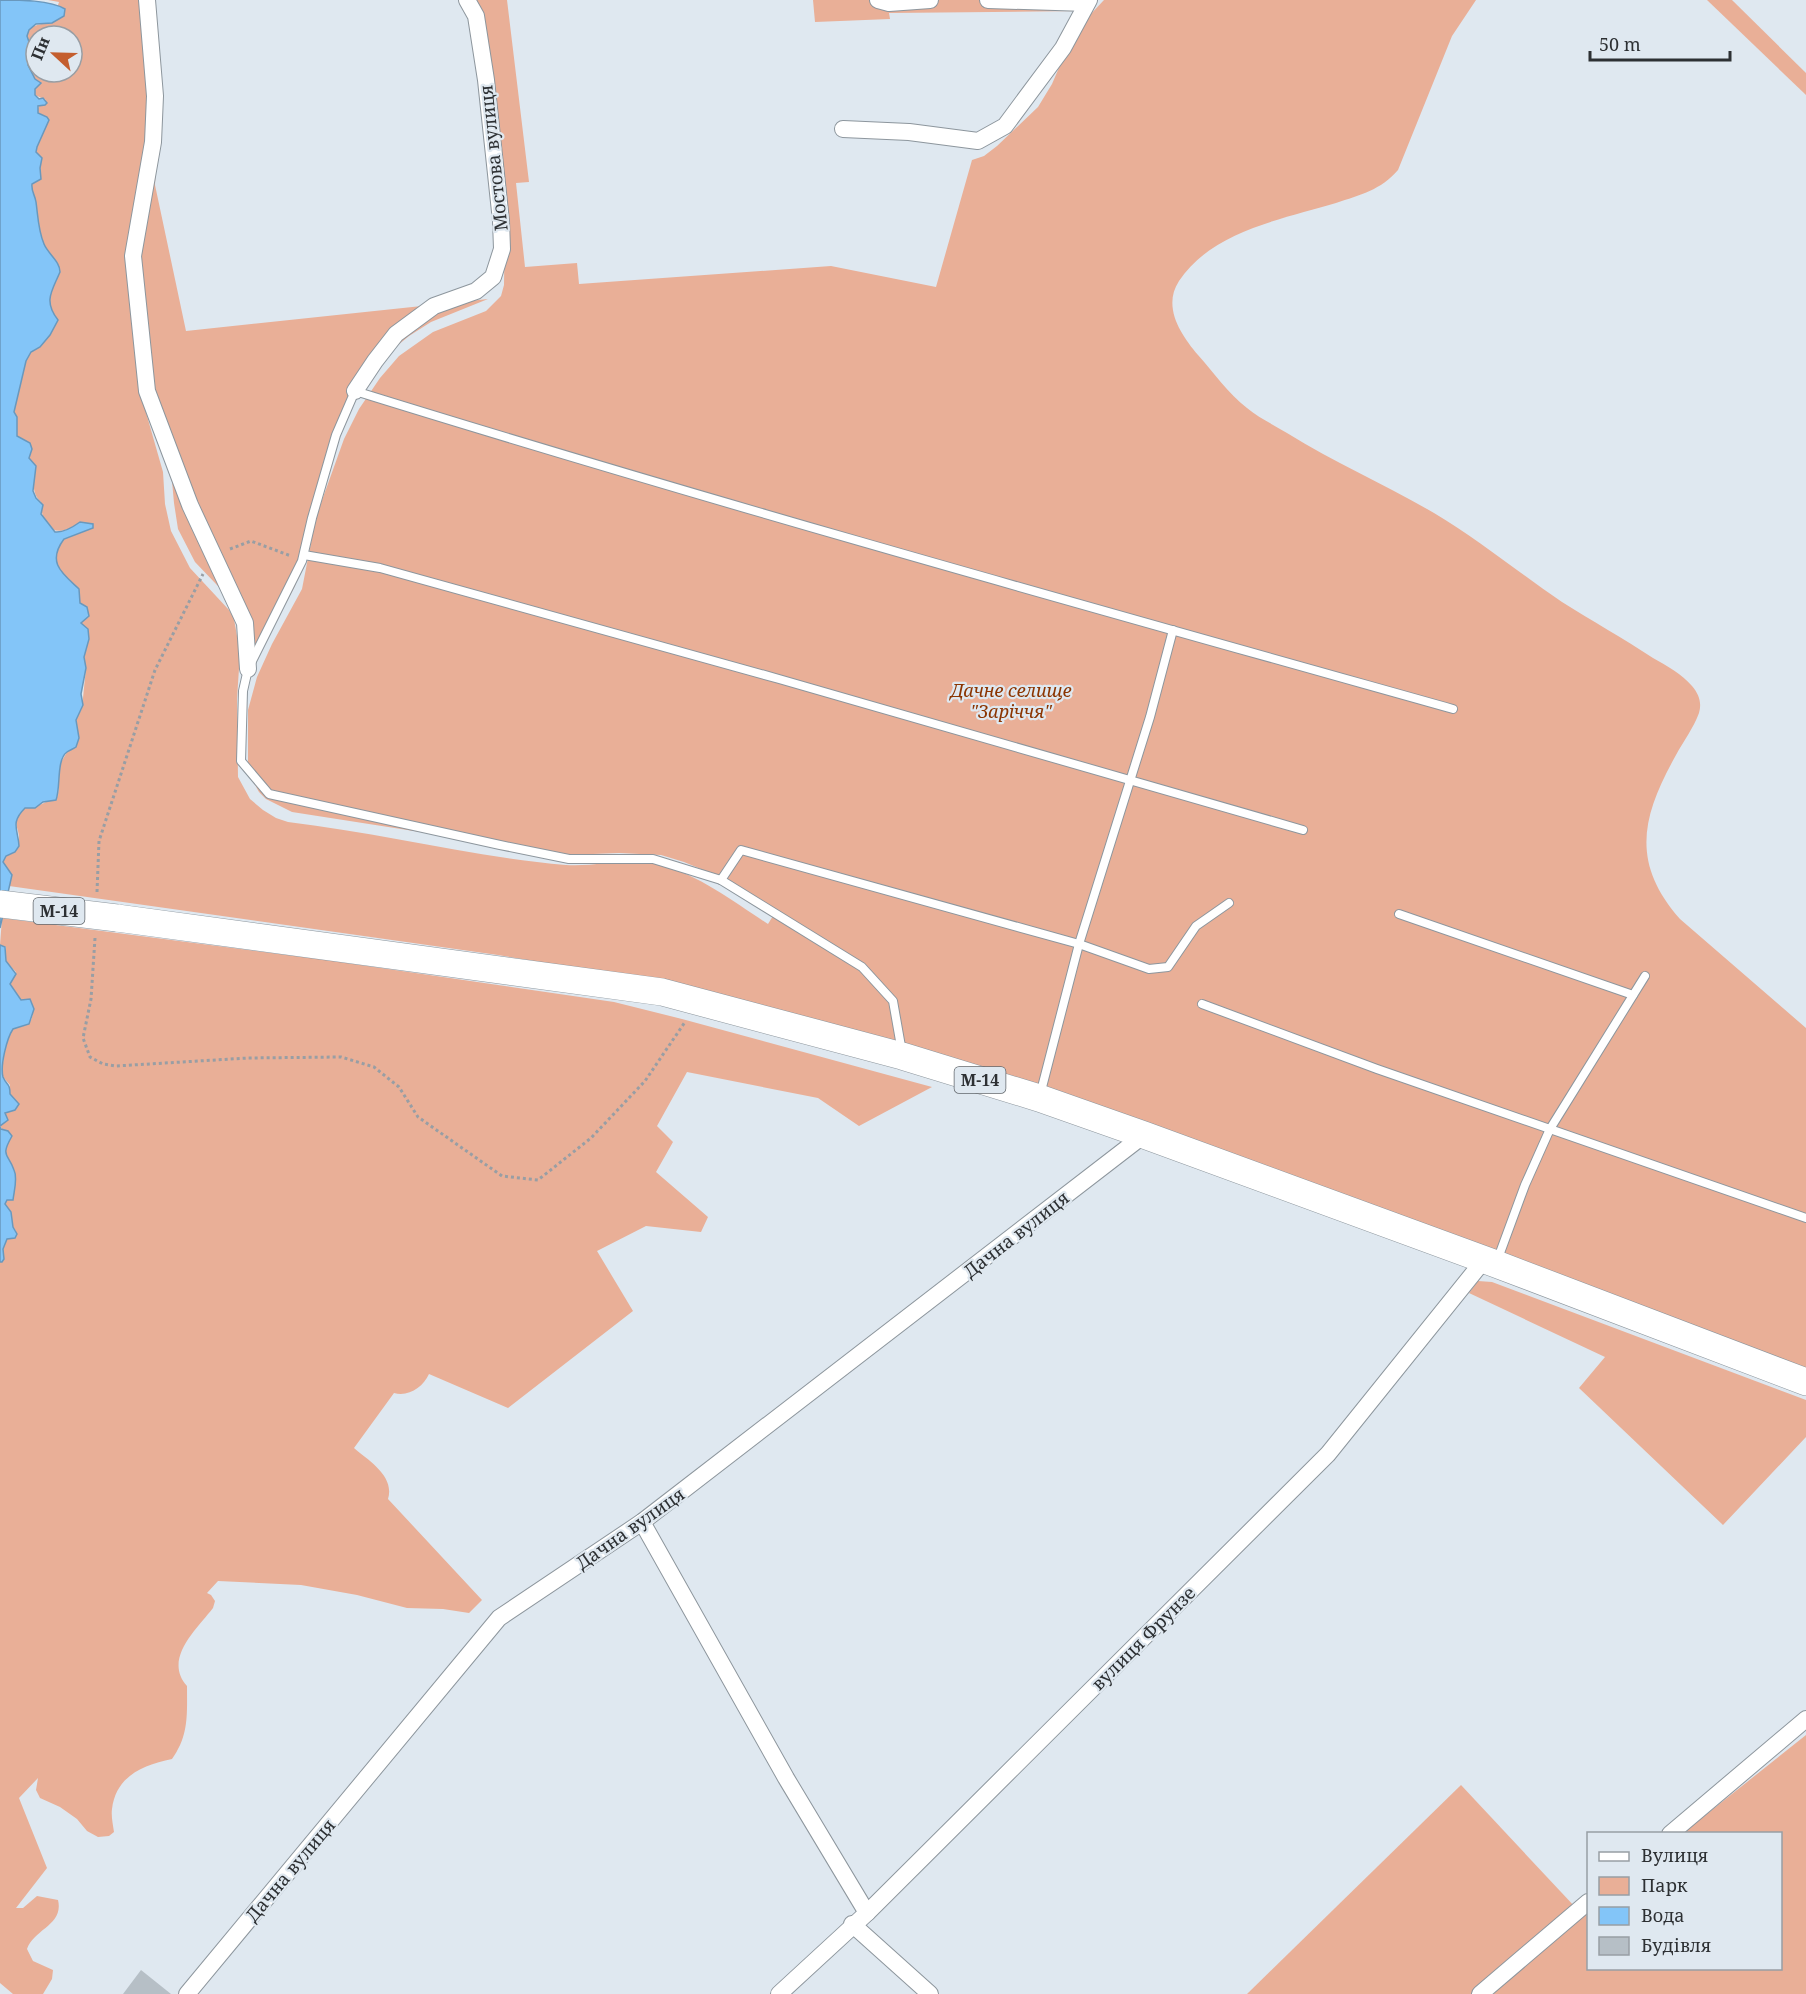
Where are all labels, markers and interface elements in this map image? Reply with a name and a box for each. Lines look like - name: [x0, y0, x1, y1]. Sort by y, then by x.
- north arrow: [24, 24, 84, 84]
- scale bar: [1590, 24, 1730, 62]
- text: 50 m: [1599, 32, 1641, 56]
- text: Пн: [25, 33, 55, 63]
- street label: Мостова вулиця: [473, 84, 513, 232]
- park label: Дачне селище "Заріччя": [948, 678, 1072, 723]
- road number: М-14: [34, 898, 84, 924]
- road number: М-14: [954, 1067, 1006, 1093]
- street label: Дачна вулиця: [958, 1185, 1074, 1283]
- street label: Дачна вулиця: [571, 1482, 689, 1574]
- street label: вулиця Фрунзе: [1086, 1581, 1200, 1695]
- street label: Дачна вулиця: [240, 1813, 340, 1927]
- legend: [1587, 1832, 1782, 1970]
- text: Вулиця: [1641, 1843, 1708, 1867]
- text: Парк: [1641, 1873, 1688, 1897]
- text: Вода: [1641, 1903, 1685, 1927]
- text: Будівля: [1641, 1933, 1711, 1957]

